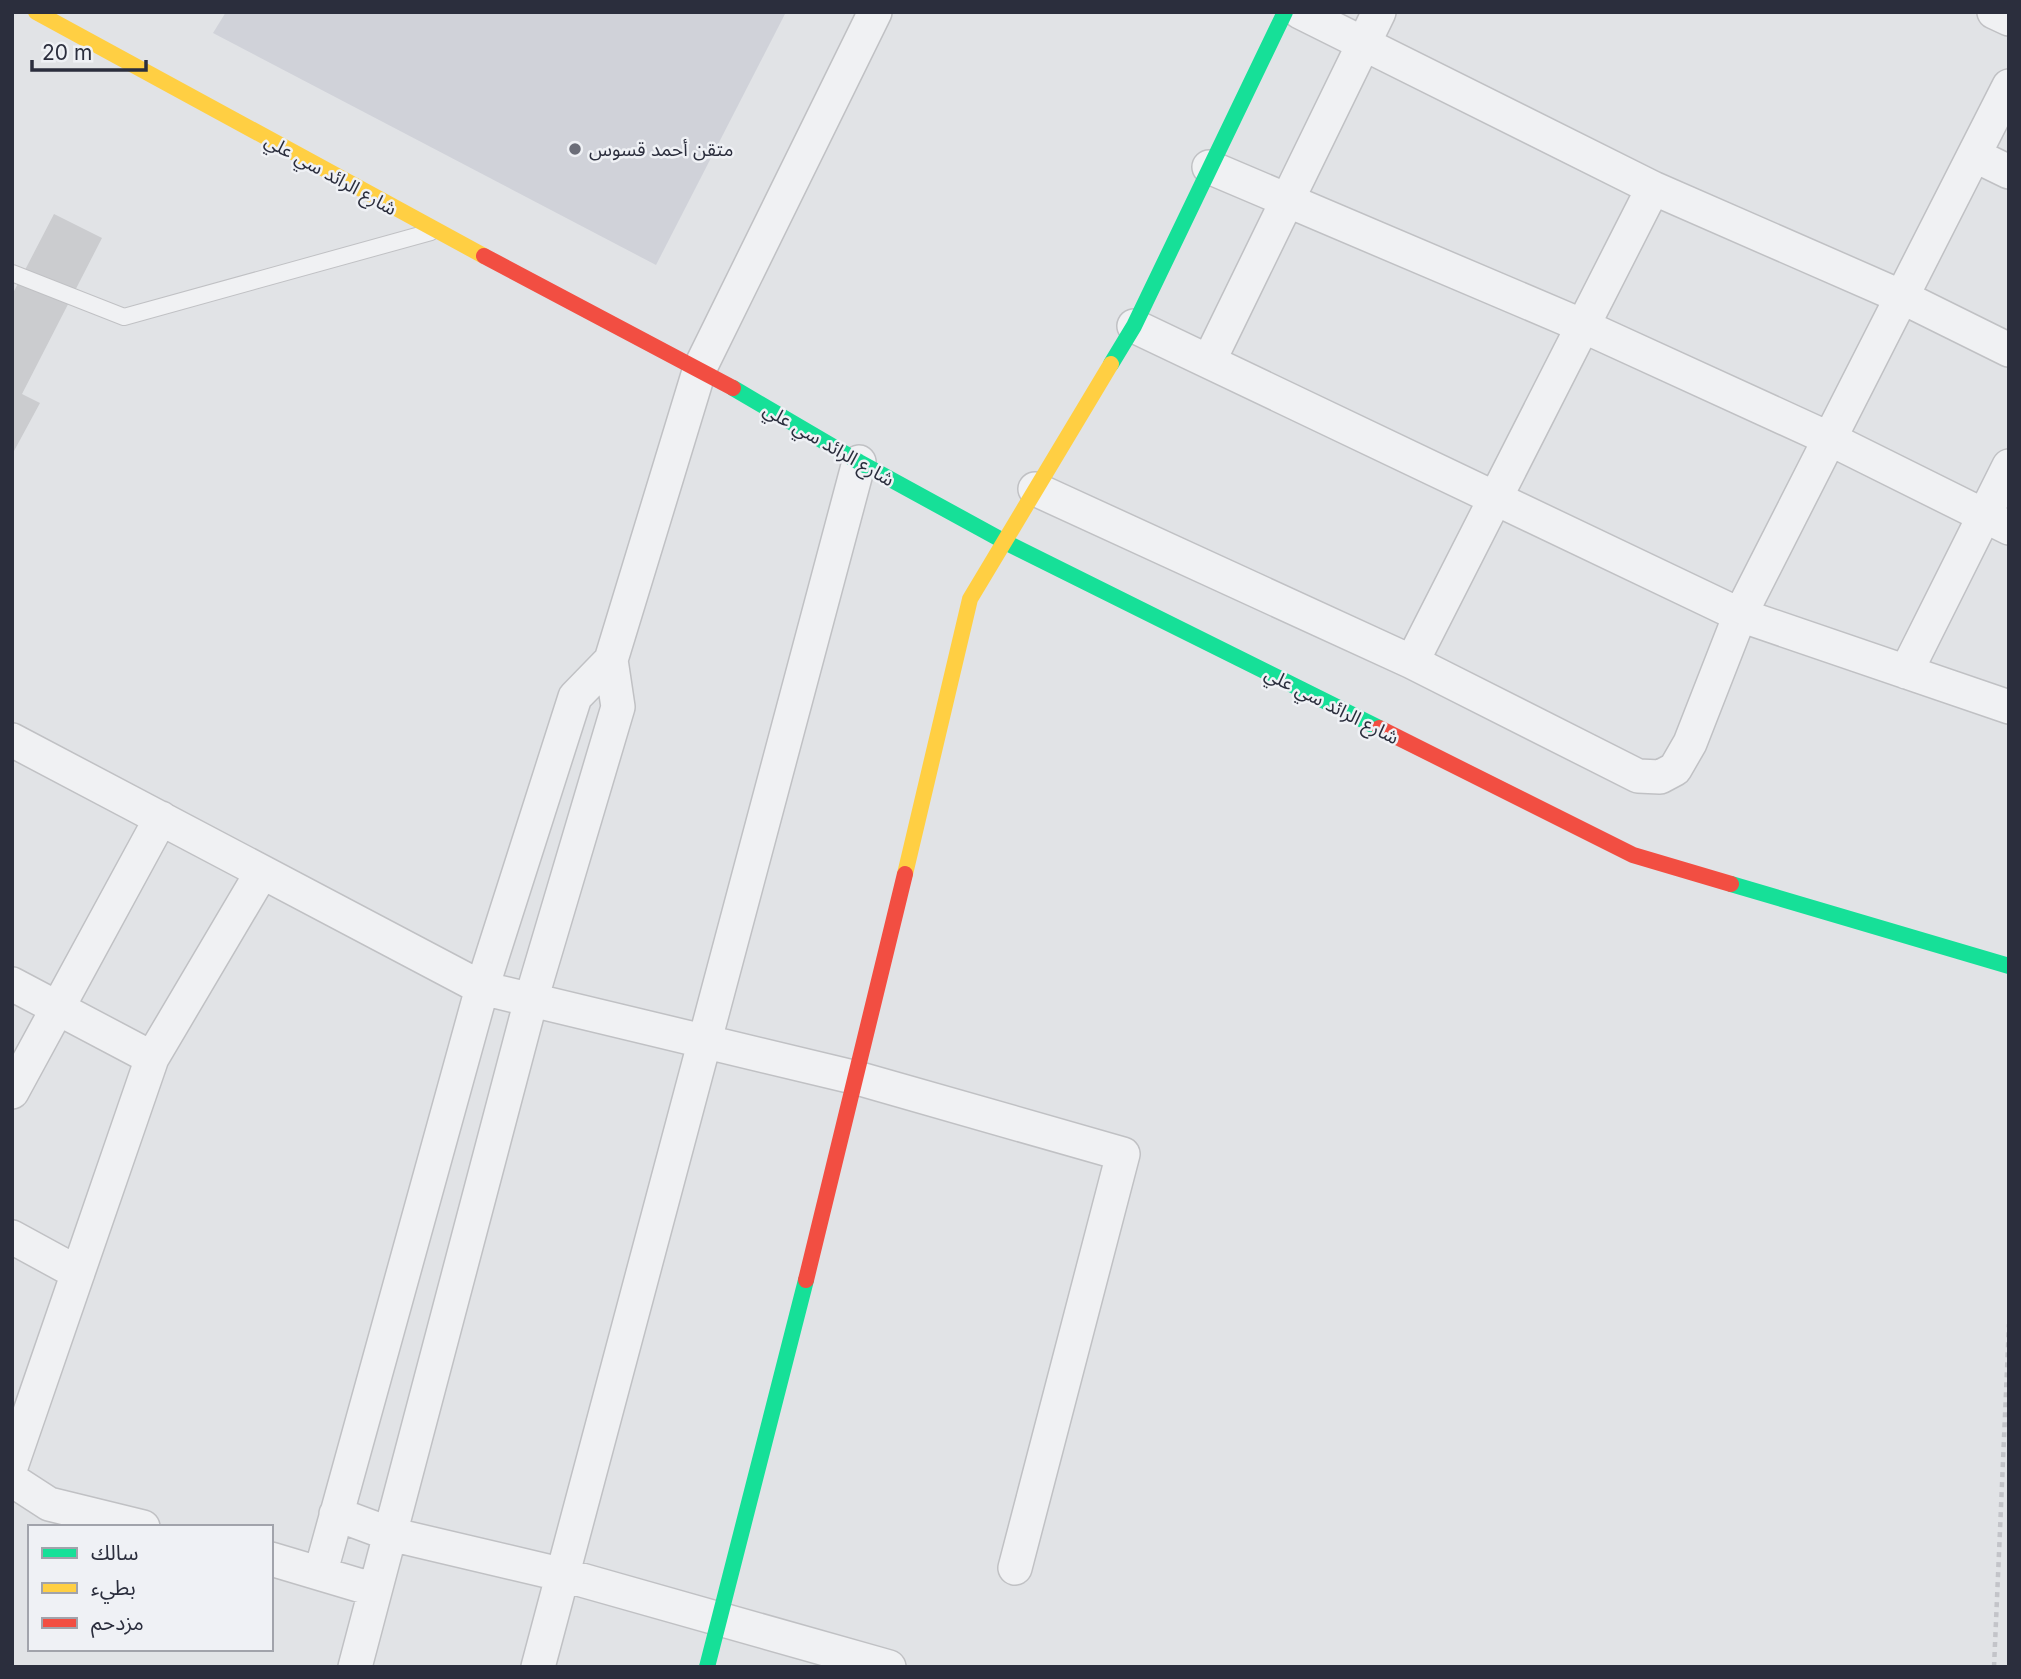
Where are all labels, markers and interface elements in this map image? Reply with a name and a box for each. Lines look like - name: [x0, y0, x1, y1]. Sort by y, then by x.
- scale bar: [32, 28, 145, 72]
- text: 20 m: [42, 40, 92, 65]
- street label: شارع الرائد سي علي: [259, 129, 401, 223]
- place label: متقن أحمد قسوس: [589, 138, 733, 161]
- marker: متقن أحمد قسوس: [567, 141, 583, 157]
- street label: شارع الرائد سي علي: [757, 398, 898, 494]
- street label: شارع الرائد سي علي: [1259, 662, 1403, 752]
- legend: [28, 1525, 273, 1651]
- text: سالك: [91, 1540, 138, 1565]
- text: بطيء: [91, 1575, 136, 1604]
- text: مزدحم: [91, 1610, 144, 1638]

